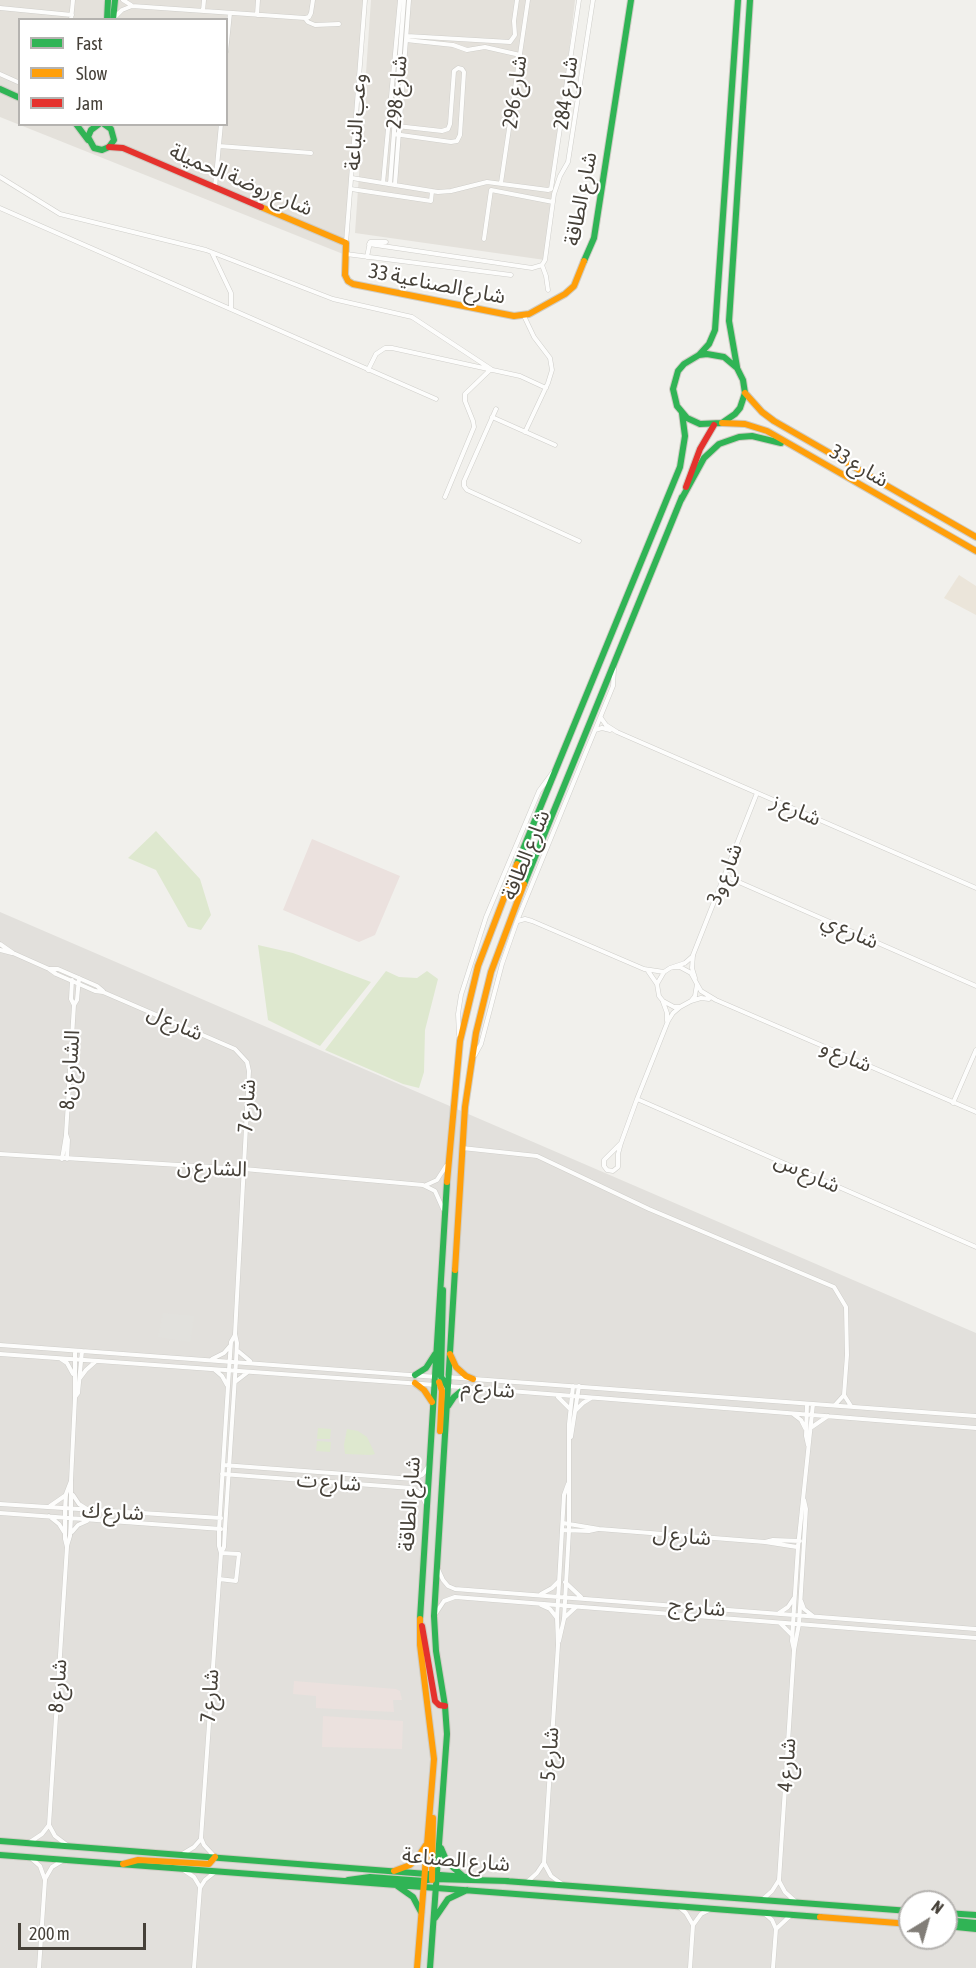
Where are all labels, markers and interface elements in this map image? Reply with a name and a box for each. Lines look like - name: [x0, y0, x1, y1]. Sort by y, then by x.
- legend: [18, 18, 228, 126]
- text: Fast: [76, 33, 103, 54]
- street label: شارع 298: [381, 54, 413, 130]
- street label: شارع 296: [497, 54, 533, 130]
- street label: شارع 284: [548, 55, 584, 131]
- text: Slow: [76, 63, 107, 84]
- street label: وعب النباعة: [340, 72, 372, 172]
- text: Jam: [76, 93, 103, 114]
- street label: شارع روضة الحميلة: [166, 138, 316, 222]
- street label: شارع الطاقة: [560, 150, 602, 248]
- street label: شارع الصناعية 33: [367, 258, 507, 310]
- street label: شارع 33: [825, 439, 893, 493]
- street label: شارع ز: [767, 788, 825, 832]
- street label: شارع الطاقة: [497, 806, 555, 904]
- street label: شارع و3: [702, 840, 748, 908]
- street label: شارع ي: [818, 907, 882, 955]
- street label: شارع ل: [143, 1000, 207, 1046]
- street label: الشارع ن8: [55, 1029, 85, 1111]
- street label: شارع و: [817, 1034, 875, 1078]
- street label: شارع 7: [233, 1079, 261, 1133]
- street label: شارع س: [770, 1147, 844, 1199]
- street label: الشارع ن: [176, 1154, 248, 1182]
- street label: شارع م: [460, 1374, 516, 1404]
- street label: شارع الطاقة: [394, 1456, 426, 1552]
- street label: شارع ت: [296, 1467, 362, 1497]
- street label: شارع ك: [81, 1498, 145, 1526]
- street label: شارع ل: [652, 1521, 712, 1551]
- street label: شارع ج: [667, 1592, 727, 1622]
- street label: شارع 8: [44, 1658, 72, 1714]
- street label: شارع 7: [196, 1668, 224, 1724]
- street label: شارع 5: [536, 1726, 564, 1782]
- street label: شارع 4: [773, 1737, 801, 1793]
- street label: شارع الصناعة: [401, 1843, 511, 1877]
- north arrow: [898, 1890, 958, 1950]
- text: N: [928, 1897, 947, 1917]
- scale bar: [21, 1911, 148, 1949]
- text: 200 m: [29, 1923, 70, 1944]

